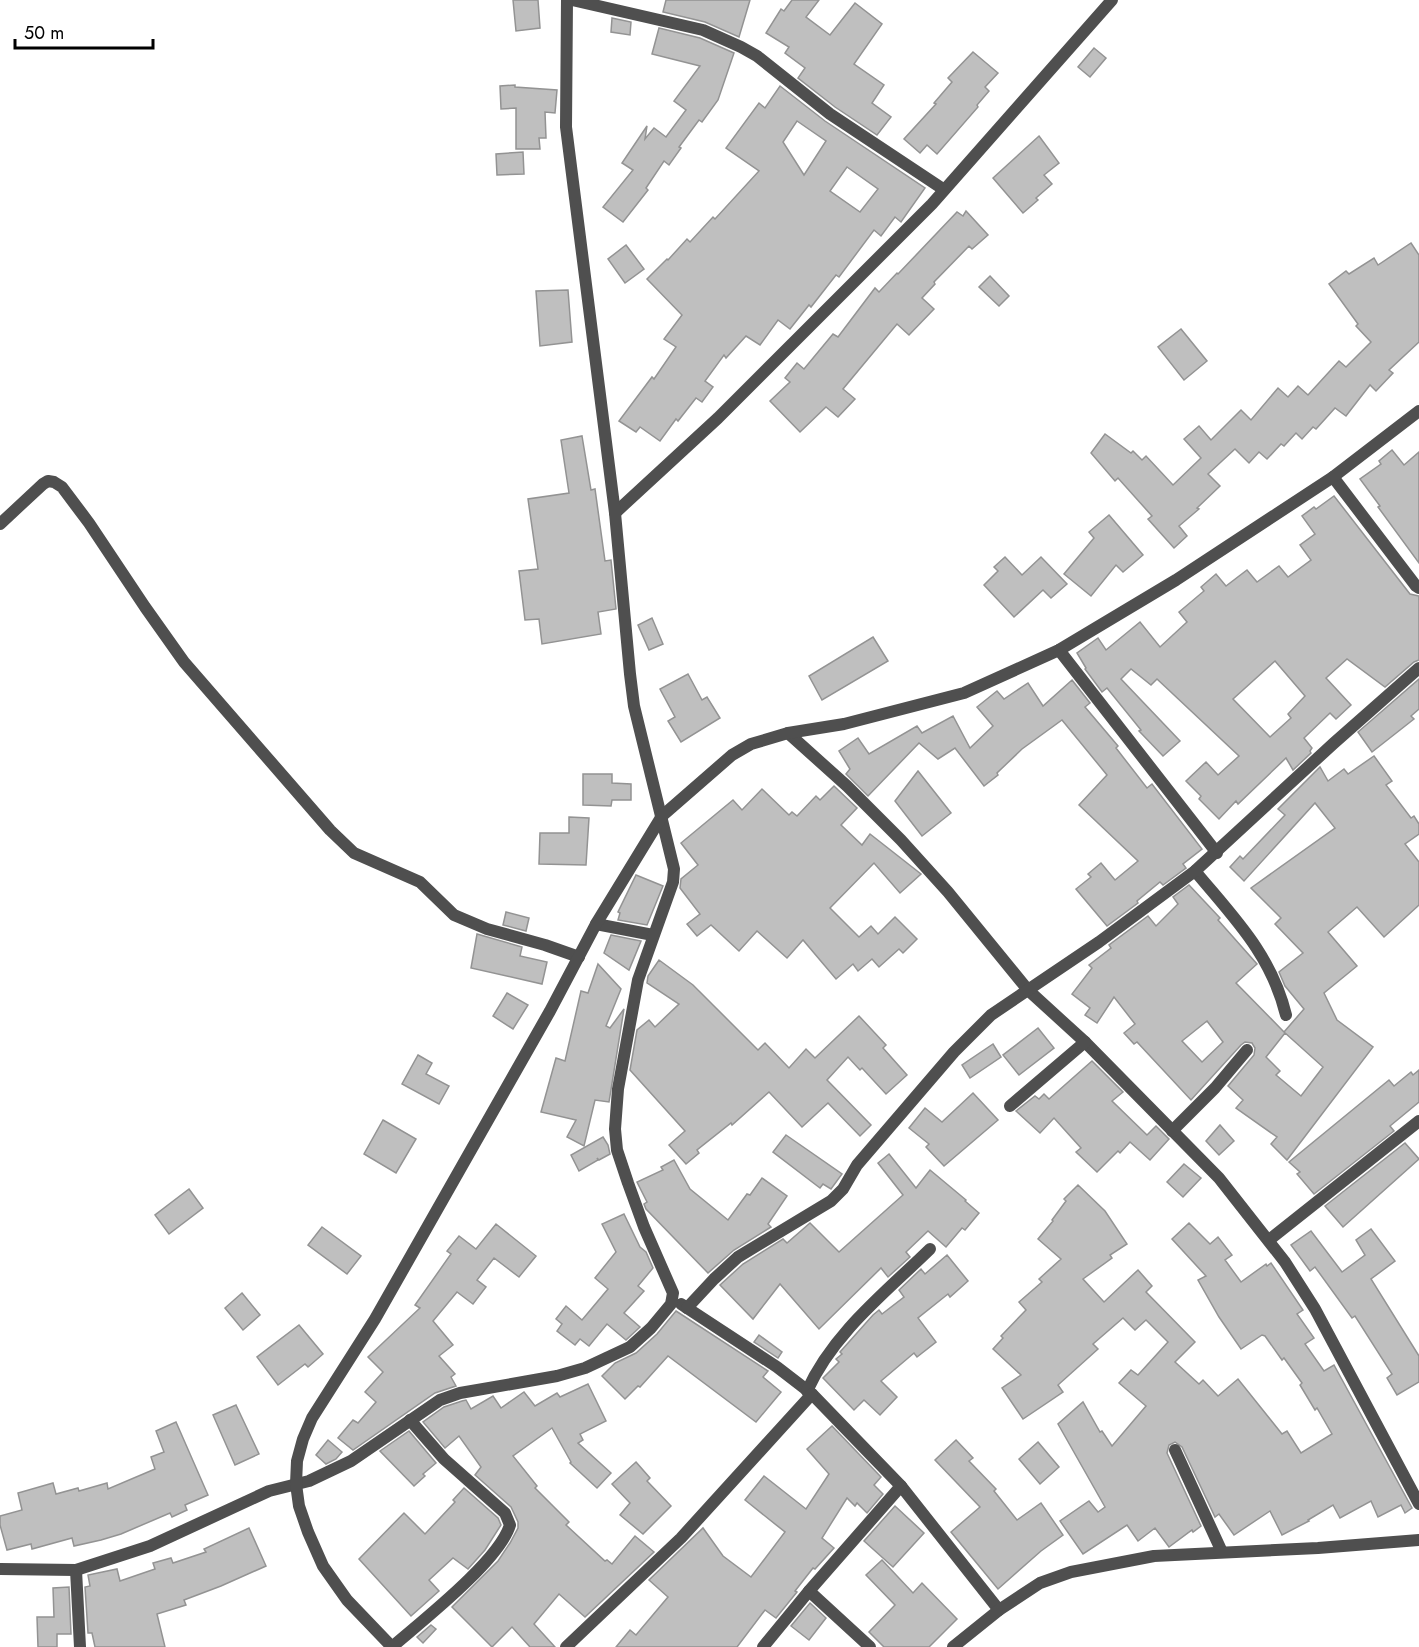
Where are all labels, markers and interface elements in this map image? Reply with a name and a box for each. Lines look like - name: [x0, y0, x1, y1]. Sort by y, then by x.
- scale bar: [15, 12, 153, 50]
- text: 50 m: [24, 20, 64, 46]

